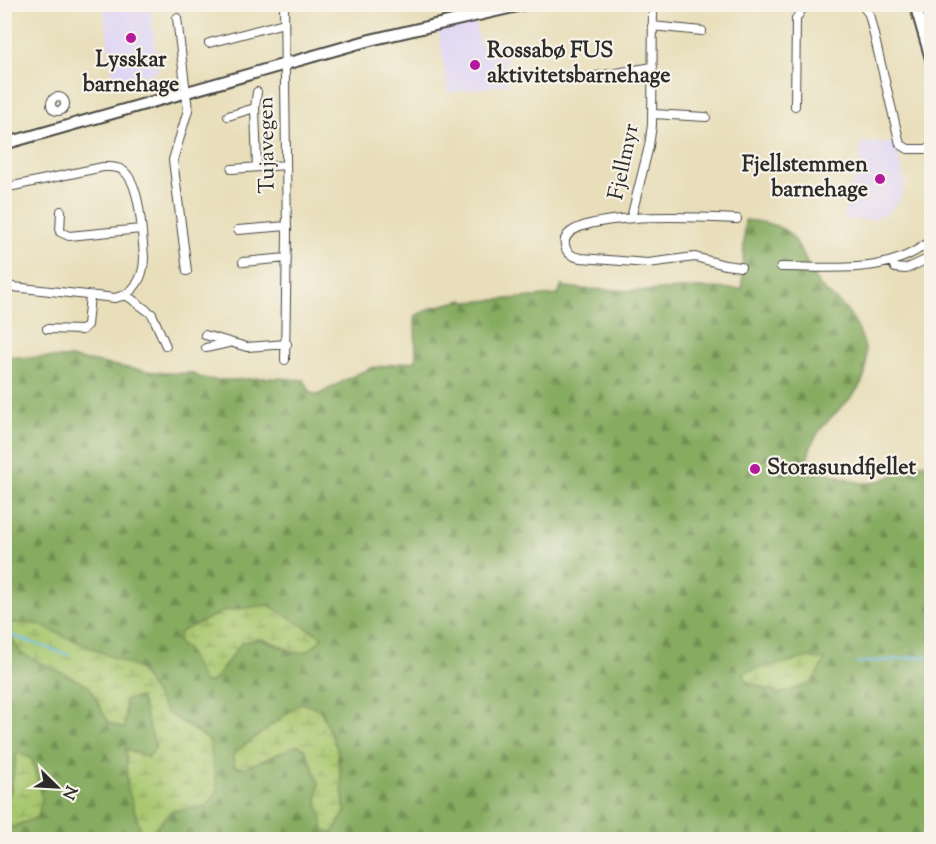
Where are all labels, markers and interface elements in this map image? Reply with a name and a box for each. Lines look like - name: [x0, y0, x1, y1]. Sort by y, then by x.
- marker: Lysskar barnehage: [124, 31, 138, 45]
- place label: Rossabø FUS aktivitetsbarnehage: [487, 36, 671, 93]
- place label: Lysskar barnehage: [82, 45, 179, 102]
- marker: Rossabø FUS aktivitetsbarnehage: [468, 58, 482, 72]
- street label: Tujavegen: [251, 96, 285, 194]
- street label: Fjellmyr: [601, 121, 649, 203]
- place label: Fjellstemmen barnehage: [742, 150, 868, 207]
- marker: Fjellstemmen barnehage: [873, 172, 887, 186]
- place label: Storasundfjellet: [767, 453, 916, 485]
- marker: Storasundfjellet: [748, 462, 762, 476]
- north arrow: [27, 757, 87, 817]
- text: N: [55, 782, 82, 803]

